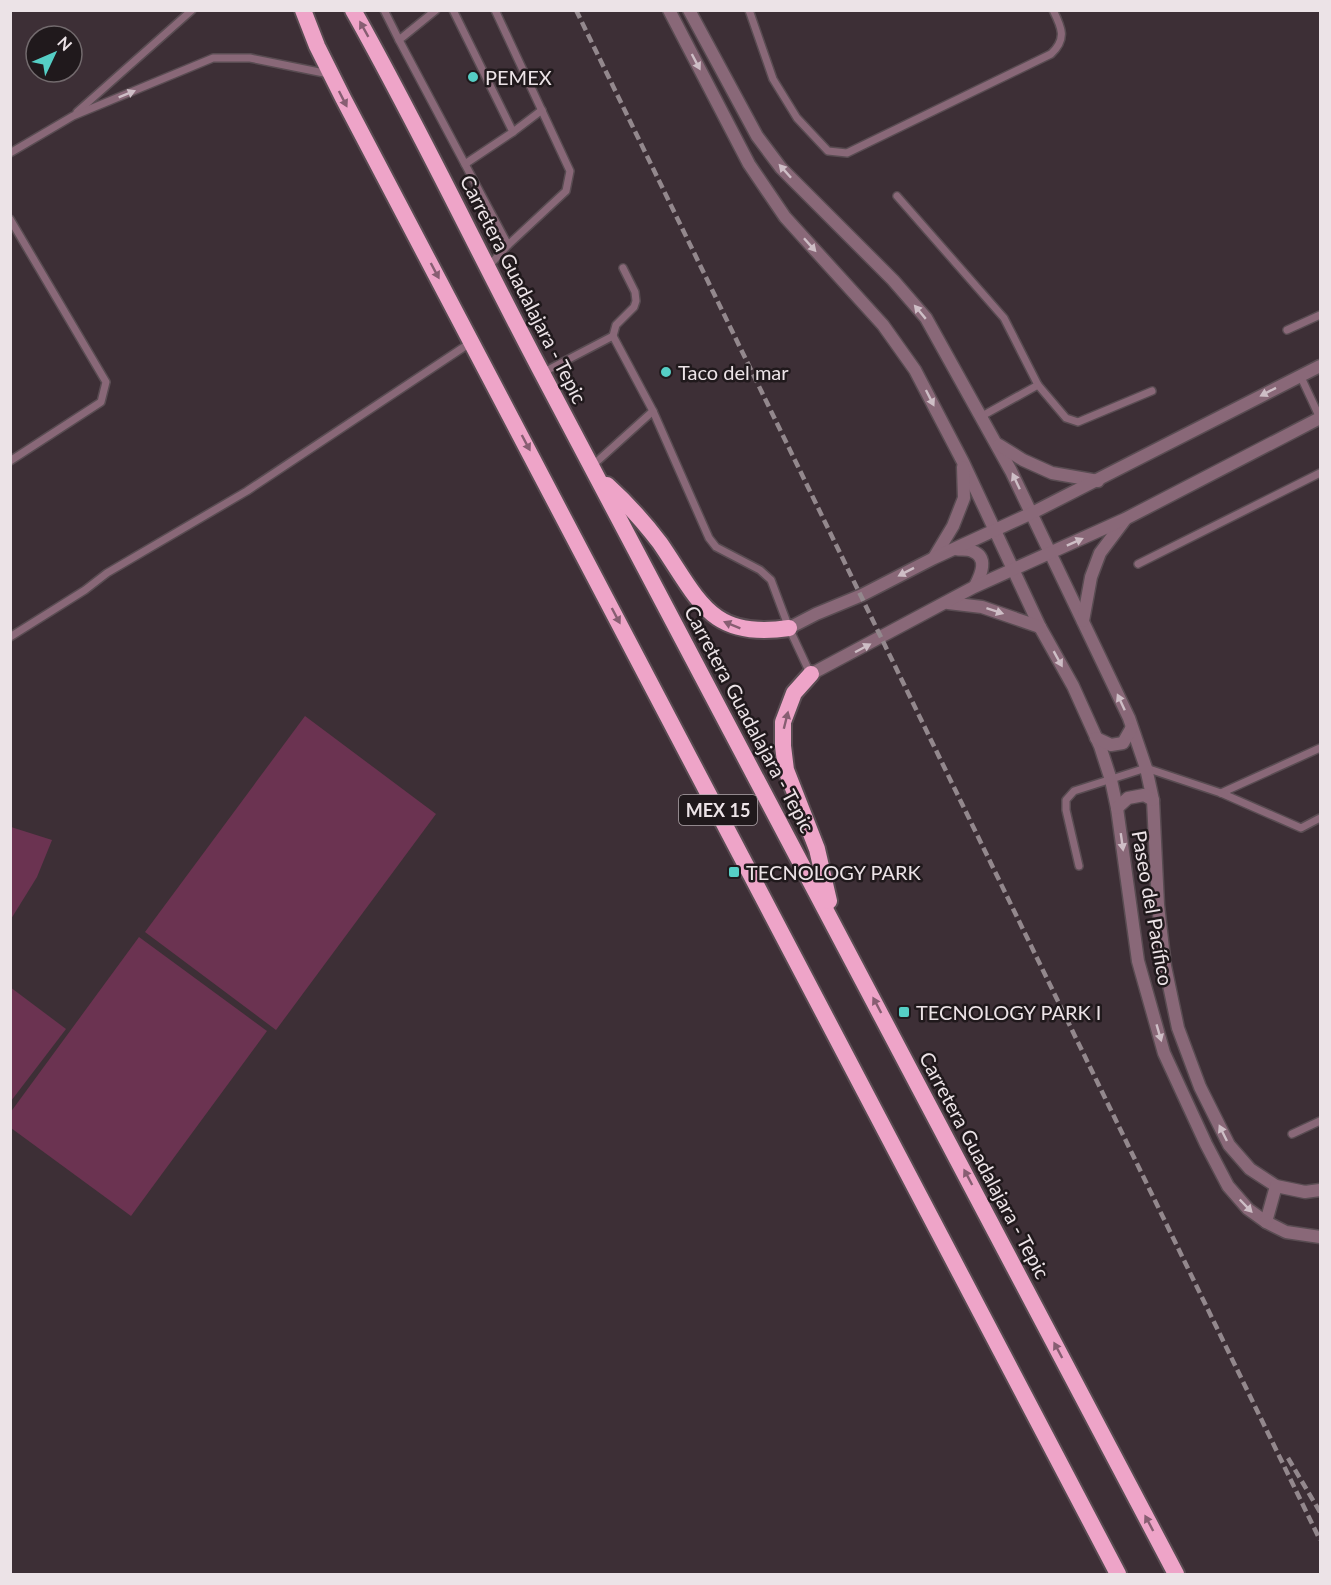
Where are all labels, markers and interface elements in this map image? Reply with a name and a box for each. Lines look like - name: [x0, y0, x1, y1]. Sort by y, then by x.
- one-way arrow: [359, 21, 369, 38]
- north arrow: [24, 24, 84, 84]
- text: N: [54, 32, 76, 54]
- one-way arrow: [692, 54, 701, 71]
- place label: PEMEX: [485, 65, 552, 89]
- marker: PEMEX: [466, 70, 480, 84]
- one-way arrow: [118, 89, 136, 98]
- one-way arrow: [339, 90, 348, 107]
- one-way arrow: [778, 164, 792, 179]
- street label: Carretera Guadalajara - Tepic: [456, 171, 592, 408]
- one-way arrow: [803, 237, 816, 252]
- one-way arrow: [430, 263, 440, 280]
- one-way arrow: [914, 305, 927, 320]
- place label: Taco del mar: [678, 360, 789, 384]
- marker: Taco del mar: [659, 365, 673, 379]
- one-way arrow: [1260, 387, 1277, 397]
- one-way arrow: [925, 389, 934, 406]
- one-way arrow: [521, 435, 531, 452]
- one-way arrow: [1012, 472, 1021, 489]
- one-way arrow: [1066, 537, 1083, 546]
- one-way arrow: [897, 568, 914, 577]
- street label: Carretera Guadalajara - Tepic: [680, 601, 820, 837]
- one-way arrow: [986, 607, 1004, 616]
- one-way arrow: [611, 608, 621, 625]
- one-way arrow: [723, 620, 741, 629]
- one-way arrow: [854, 643, 872, 653]
- one-way arrow: [1053, 651, 1063, 668]
- one-way arrow: [1117, 694, 1126, 711]
- one-way arrow: [781, 711, 791, 729]
- road number: MEX 15: [679, 795, 757, 825]
- street label: Paseo del Pacífico: [1128, 829, 1178, 987]
- one-way arrow: [1117, 832, 1126, 851]
- place label: TECNOLOGY PARK: [746, 860, 921, 884]
- marker: TECNOLOGY PARK: [727, 865, 741, 879]
- one-way arrow: [872, 996, 882, 1013]
- place label: TECNOLOGY PARK I: [916, 1000, 1101, 1024]
- marker: TECNOLOGY PARK I: [897, 1005, 911, 1019]
- one-way arrow: [1154, 1024, 1164, 1042]
- street label: Carretera Guadalajara - Tepic: [915, 1047, 1055, 1283]
- one-way arrow: [1218, 1125, 1227, 1142]
- one-way arrow: [963, 1169, 973, 1186]
- one-way arrow: [1239, 1198, 1253, 1213]
- one-way arrow: [1054, 1341, 1064, 1359]
- one-way arrow: [1144, 1514, 1154, 1531]

